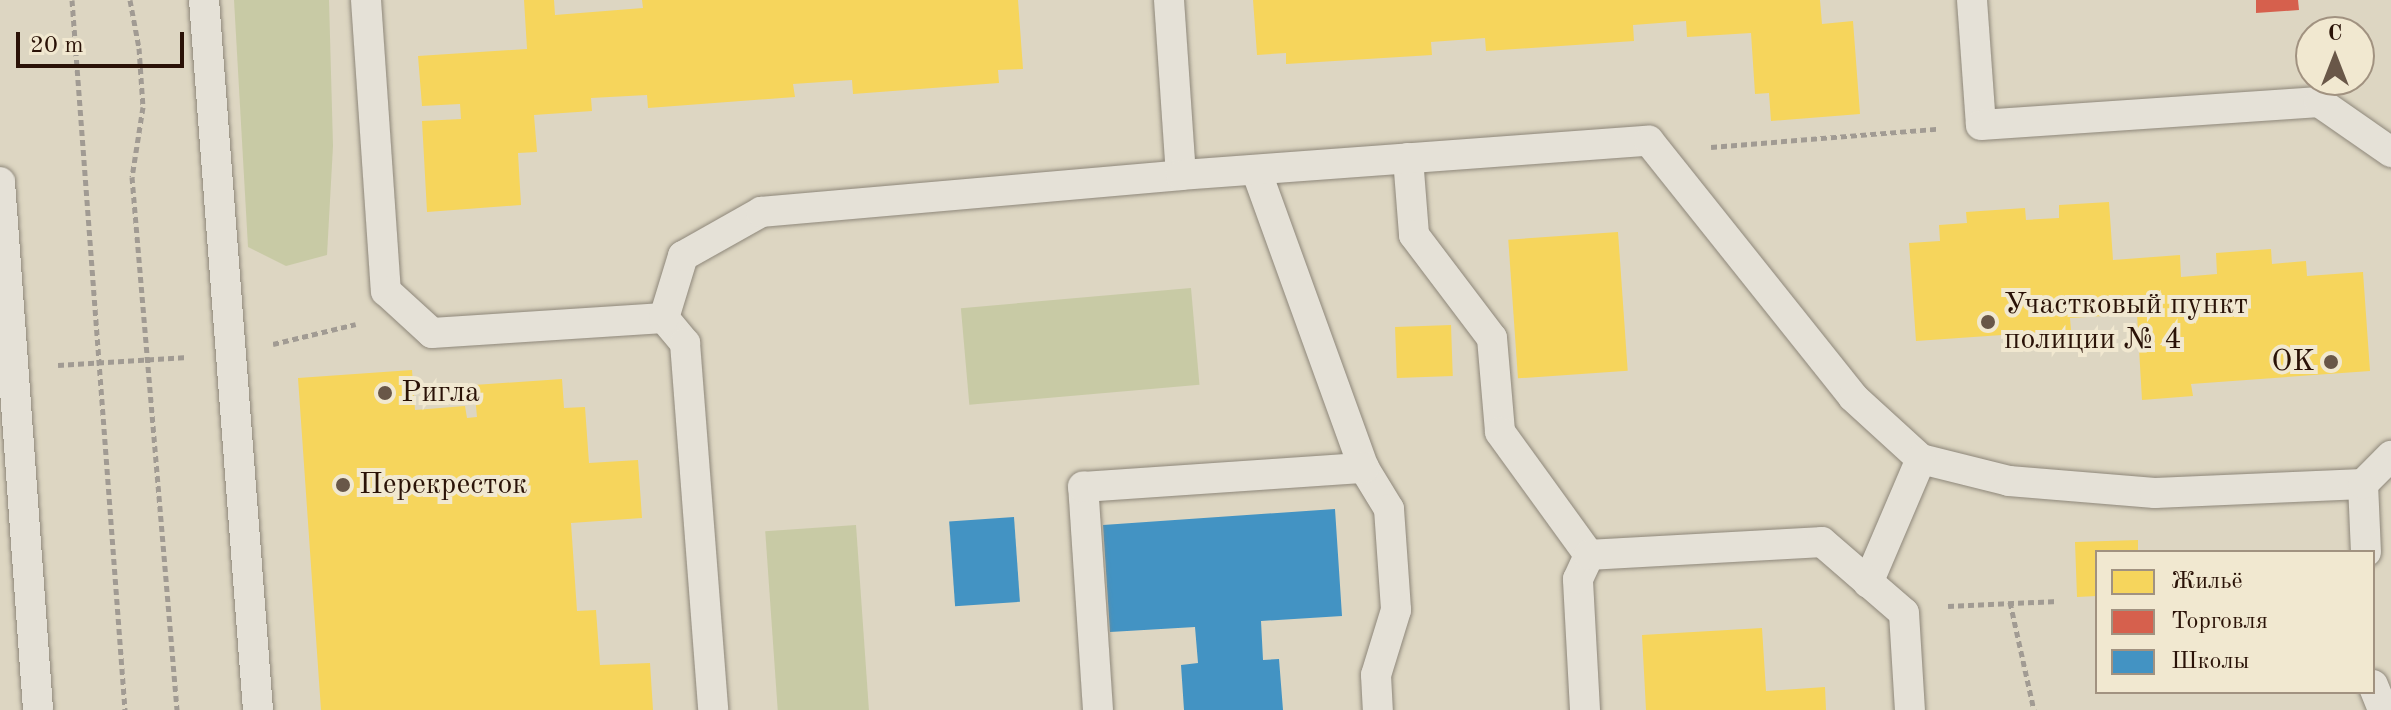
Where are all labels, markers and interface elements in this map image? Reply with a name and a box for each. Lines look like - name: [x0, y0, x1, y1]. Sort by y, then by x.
- scale bar: [20, 16, 188, 66]
- north arrow: [2295, 16, 2375, 96]
- text: С: [2328, 23, 2342, 45]
- text: 20 m: [30, 34, 84, 58]
- place label: Участковый пункт полиции № 4: [2004, 287, 2248, 358]
- marker: Участковый пункт полиции № 4: [1979, 313, 1997, 331]
- place label: OK: [2271, 344, 2315, 380]
- marker: OK: [2322, 353, 2340, 371]
- place label: Ригла: [401, 375, 480, 411]
- marker: Ригла: [376, 384, 394, 402]
- place label: Перекресток: [359, 467, 527, 503]
- marker: Перекресток: [334, 476, 352, 494]
- legend: [2095, 550, 2375, 694]
- text: Жильё: [2171, 570, 2242, 594]
- text: Торговля: [2171, 610, 2268, 634]
- text: Школы: [2171, 650, 2249, 674]

